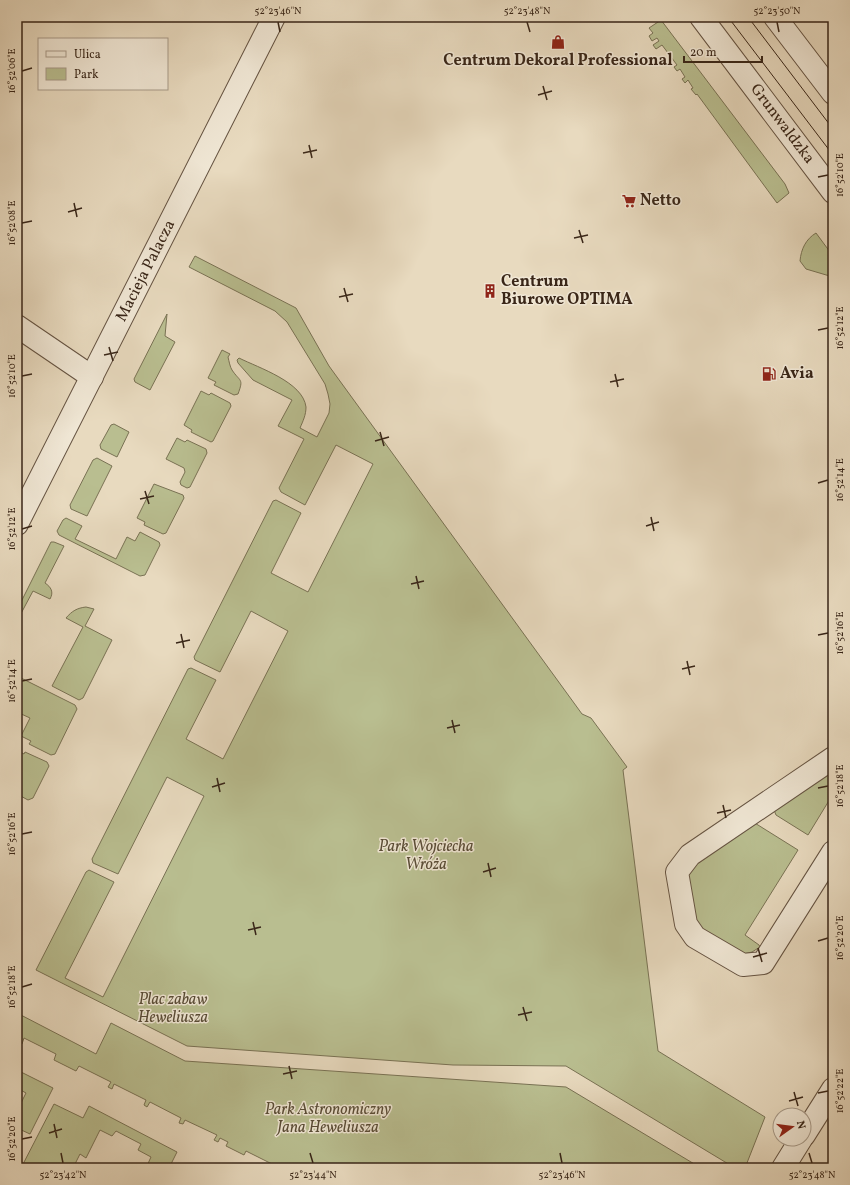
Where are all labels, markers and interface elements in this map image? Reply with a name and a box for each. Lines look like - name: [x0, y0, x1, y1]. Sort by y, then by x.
- text: 52°23'46"N: [255, 4, 302, 18]
- text: 52°23'48"N: [504, 4, 551, 18]
- text: 52°23'50"N: [753, 4, 801, 18]
- shop icon: Centrum Dekoral Professional: [550, 34, 566, 50]
- legend: [38, 38, 168, 90]
- scale bar: [684, 38, 762, 64]
- text: 20 m: [690, 45, 717, 61]
- text: Ulica: [74, 47, 101, 63]
- text: 16°52'06"E: [5, 48, 19, 94]
- place label: Centrum Dekoral Professional: [443, 50, 673, 72]
- text: Park: [74, 67, 99, 83]
- street label: Grunwaldzka: [745, 79, 819, 169]
- text: 16°52'10"E: [833, 153, 847, 197]
- place label: Netto: [640, 190, 681, 212]
- supermarket icon: Netto: [621, 193, 637, 209]
- text: 16°52'08"E: [5, 201, 19, 245]
- street label: Macieja Palacza: [111, 216, 181, 326]
- place label: Centrum Biurowe OPTIMA: [501, 271, 633, 311]
- building icon: Centrum Biurowe OPTIMA: [482, 283, 498, 299]
- text: 16°52'12"E: [833, 306, 847, 350]
- text: 16°52'10"E: [5, 354, 19, 398]
- place label: Avia: [780, 363, 814, 385]
- fuel station icon: Avia: [761, 366, 777, 382]
- text: 16°52'14"E: [833, 458, 847, 502]
- text: 16°52'12"E: [5, 507, 19, 551]
- text: 16°52'16"E: [833, 611, 847, 655]
- text: 16°52'14"E: [5, 659, 19, 703]
- text: 16°52'18"E: [833, 764, 847, 808]
- text: 16°52'16"E: [5, 812, 19, 856]
- park label: Park Wojciecha Wróża: [378, 836, 474, 876]
- text: 16°52'20"E: [833, 915, 847, 961]
- text: 16°52'18"E: [5, 965, 19, 1009]
- park label: Plac zabaw Heweliusza: [138, 989, 209, 1029]
- text: 16°52'22"E: [833, 1069, 847, 1113]
- park label: Park Astronomiczny Jana Heweliusza: [265, 1099, 391, 1139]
- north arrow: [772, 1107, 812, 1147]
- text: 16°52'20"E: [5, 1116, 19, 1162]
- text: N: [792, 1119, 808, 1131]
- text: 52°23'42"N: [40, 1168, 87, 1182]
- text: 52°23'44"N: [289, 1168, 337, 1182]
- text: 52°23'46"N: [539, 1168, 586, 1182]
- text: 52°23'48"N: [789, 1168, 836, 1182]

